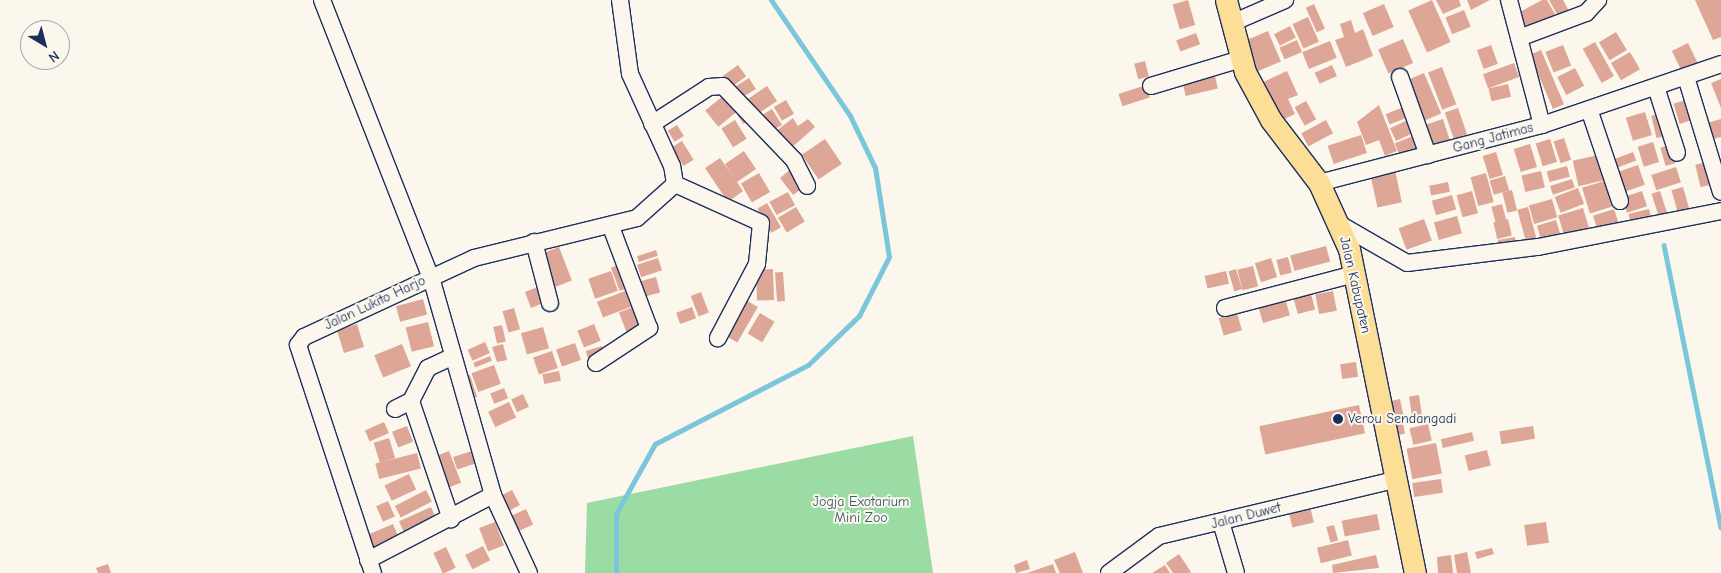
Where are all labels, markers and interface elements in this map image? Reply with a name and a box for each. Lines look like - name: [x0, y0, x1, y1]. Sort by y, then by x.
- north arrow: [20, 20, 70, 70]
- text: N: [45, 47, 62, 66]
- street label: Gang Jatimas: [1451, 119, 1535, 157]
- street label: Jalan Kabupaten: [1336, 235, 1374, 335]
- street label: Jalan Lukito Harjo: [322, 272, 428, 334]
- place label: Verou Sendangadi: [1348, 411, 1456, 427]
- marker: Verou Sendangadi: [1332, 413, 1344, 425]
- park label: Jogja Exotarium Mini Zoo: [813, 494, 909, 526]
- street label: Jalan Duwet: [1209, 499, 1283, 533]

